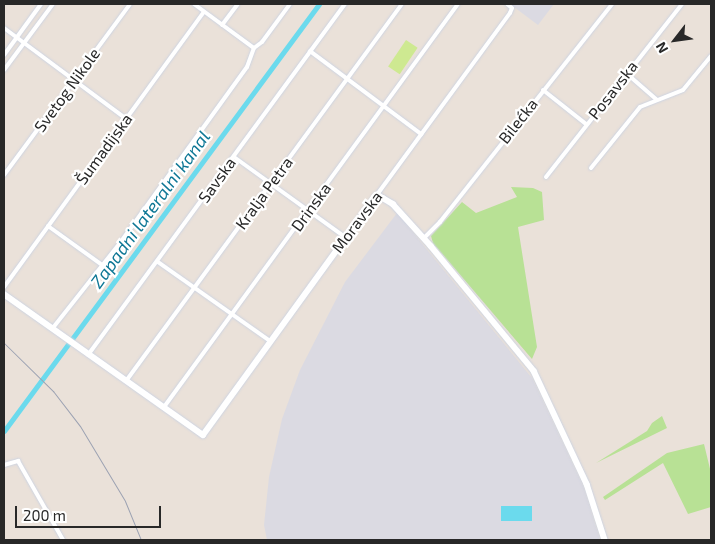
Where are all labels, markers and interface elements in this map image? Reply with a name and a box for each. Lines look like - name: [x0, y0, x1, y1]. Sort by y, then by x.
- north arrow: [650, 15, 700, 65]
- text: N: [652, 39, 671, 56]
- street label: Svetog Nikole: [30, 44, 104, 136]
- street label: Posavska: [584, 57, 642, 123]
- street label: Bilećka: [494, 95, 542, 147]
- street label: Šumadijska: [72, 110, 136, 188]
- water label: Zapadni lateralni kanal: [86, 126, 214, 292]
- street label: Kralja Petra: [231, 153, 297, 233]
- street label: Savska: [194, 154, 240, 206]
- street label: Drinska: [287, 179, 335, 235]
- street label: Moravska: [328, 188, 386, 256]
- scale bar: [18, 496, 164, 528]
- text: 200 m: [23, 506, 66, 524]

